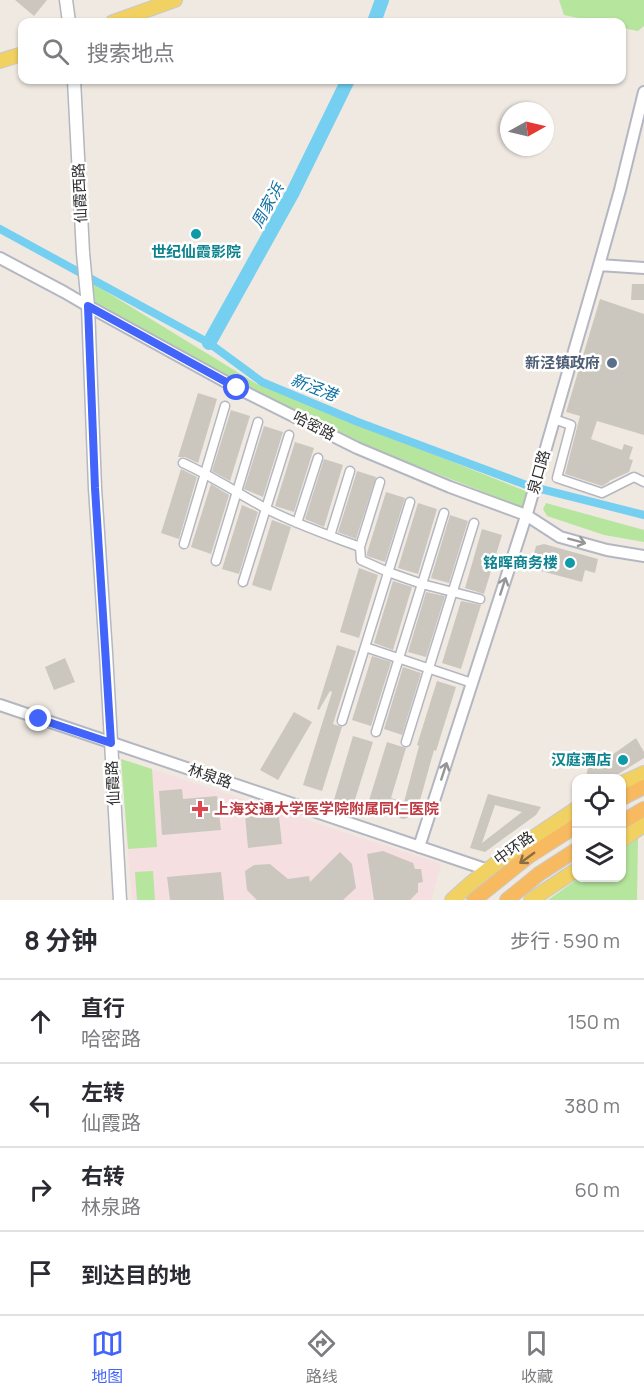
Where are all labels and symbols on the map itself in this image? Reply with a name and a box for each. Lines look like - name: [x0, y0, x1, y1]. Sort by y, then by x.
- north arrow: [500, 102, 554, 156]
- street label: 仙霞西路: [67, 163, 92, 224]
- water label: 周家浜: [246, 177, 289, 231]
- marker: 世纪仙霞影院: [189, 227, 203, 241]
- place label: 世纪仙霞影院: [151, 241, 241, 262]
- place label: 新泾镇政府: [525, 352, 600, 373]
- marker: 新泾镇政府: [605, 356, 619, 370]
- water label: 新泾港: [288, 368, 342, 407]
- route start: [223, 374, 249, 400]
- street label: 哈密路: [289, 406, 339, 445]
- street label: 泉口路: [522, 447, 555, 496]
- one-way arrow: [567, 536, 586, 548]
- place label: 铭晖商务楼: [483, 552, 558, 573]
- marker: 铭晖商务楼: [563, 556, 577, 570]
- one-way arrow: [498, 577, 509, 596]
- route end: [25, 705, 51, 731]
- place label: 汉庭酒店: [551, 749, 611, 770]
- marker: 汉庭酒店: [616, 753, 630, 767]
- street label: 林泉路: [185, 758, 235, 793]
- street label: 仙霞路: [101, 760, 124, 806]
- one-way arrow: [439, 762, 450, 781]
- place label: 上海交通大学医学院附属同仁医院: [214, 798, 439, 819]
- marker: 上海交通大学医学院附属同仁医院: [191, 800, 209, 818]
- street label: 中环路: [489, 826, 538, 869]
- one-way arrow: [520, 852, 536, 864]

